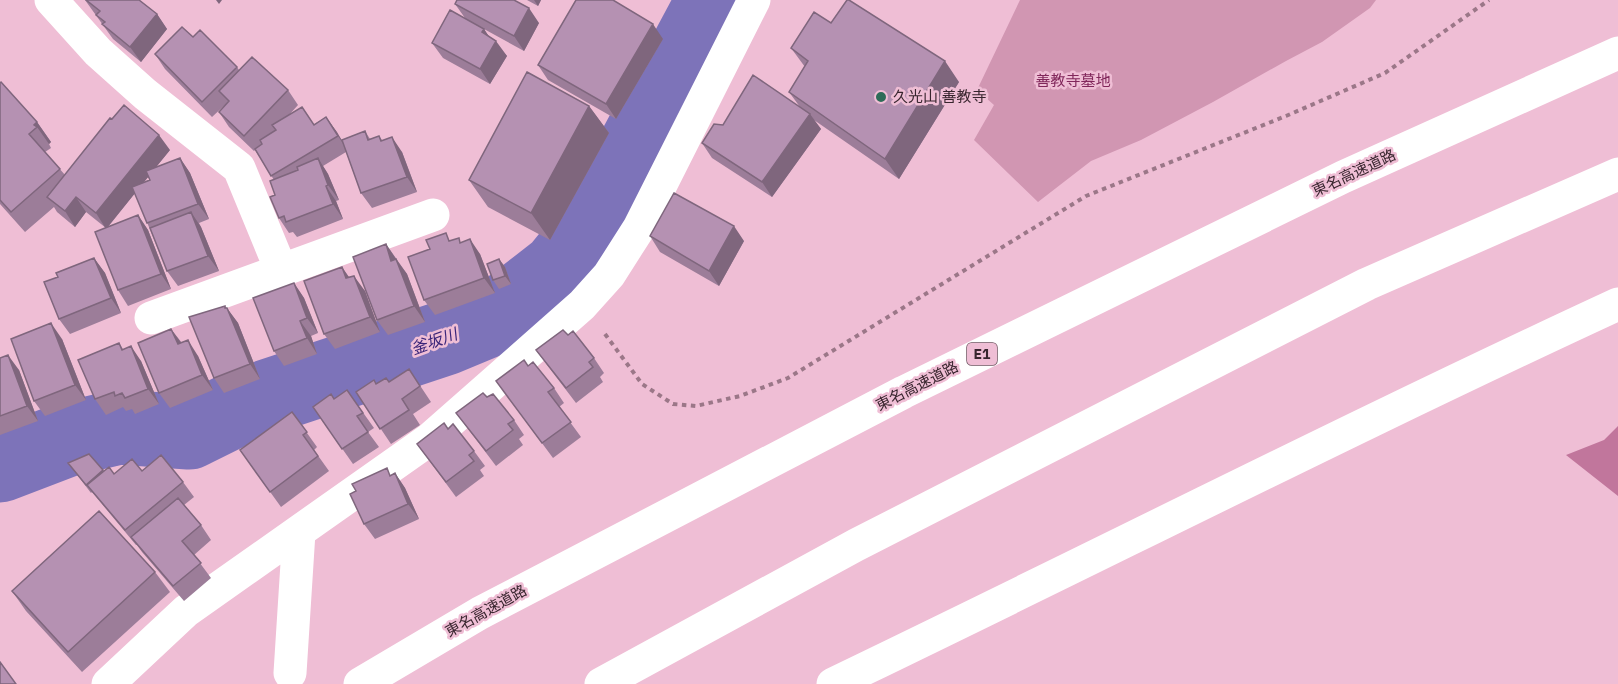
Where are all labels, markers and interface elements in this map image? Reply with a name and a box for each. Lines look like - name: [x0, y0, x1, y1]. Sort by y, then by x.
- park label: 善教寺墓地: [1035, 71, 1111, 90]
- place label: 久光山 善教寺: [893, 87, 987, 106]
- marker: 久光山 善教寺: [874, 90, 888, 104]
- street label: 東名高速道路: [1309, 145, 1399, 200]
- water label: 釜坂川: [408, 323, 462, 359]
- road number: E1: [967, 343, 997, 365]
- street label: 東名高速道路: [872, 357, 961, 414]
- street label: 東名高速道路: [442, 580, 530, 641]

